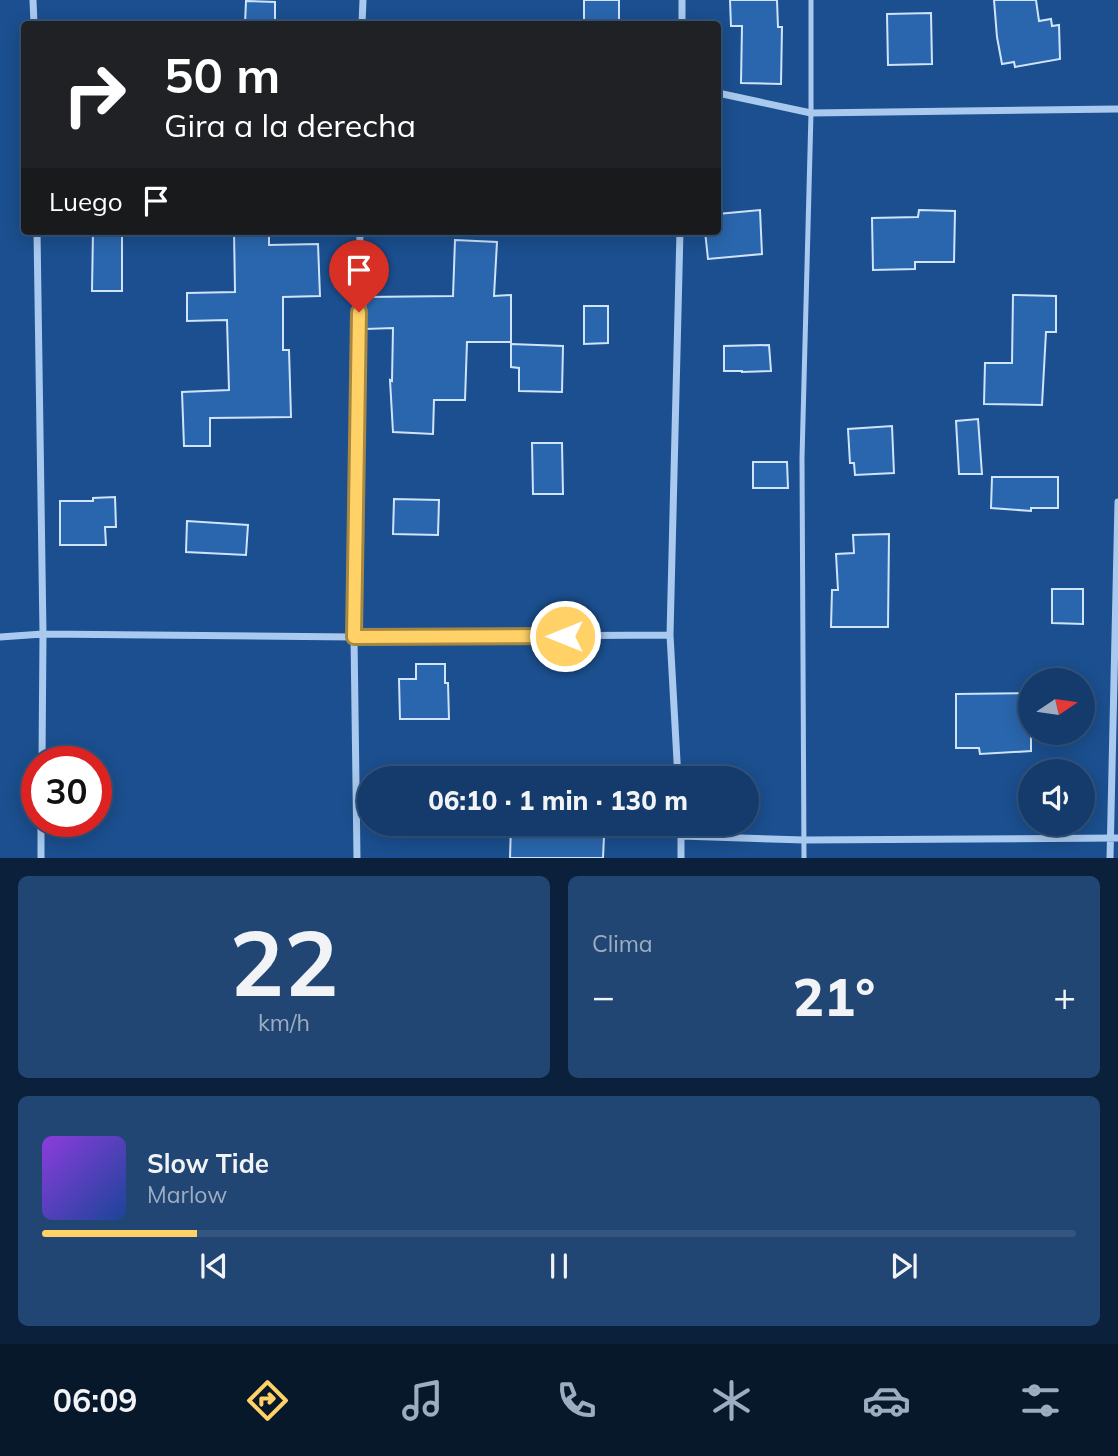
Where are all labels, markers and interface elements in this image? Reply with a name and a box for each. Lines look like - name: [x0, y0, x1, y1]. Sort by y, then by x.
- text: 50 m: [164, 44, 280, 105]
- icon: right: [49, 49, 140, 140]
- text: Gira a la derecha: [164, 105, 416, 145]
- icon: arrive: [137, 182, 175, 220]
- text: Luego: [49, 185, 123, 218]
- pin: [329, 240, 389, 312]
- icon: arrive: [340, 251, 378, 289]
- position arrow: [528, 599, 602, 673]
- north arrow: [1018, 668, 1096, 746]
- map controls: [1018, 668, 1095, 836]
- speed limit sign: 30: [21, 746, 112, 837]
- button: sound: [1018, 759, 1095, 836]
- text: 06:10 · 1 min · 130 m: [428, 784, 688, 817]
- text: 22: [229, 905, 339, 1019]
- text: Clima: [592, 929, 653, 958]
- text: 21°: [793, 964, 875, 1029]
- text: −: [592, 972, 615, 1020]
- text: +: [1053, 972, 1076, 1020]
- text: km/h: [258, 1008, 310, 1037]
- text: Slow Tide: [147, 1147, 269, 1180]
- text: Marlow: [147, 1180, 227, 1209]
- icon: previous: [195, 1247, 233, 1285]
- icon: pause: [540, 1247, 578, 1285]
- icon: next: [885, 1247, 923, 1285]
- icon: directions: [243, 1376, 292, 1425]
- icon: music: [398, 1376, 447, 1425]
- icon: phone: [552, 1376, 601, 1425]
- icon: climate: [707, 1376, 756, 1425]
- icon: car: [862, 1376, 911, 1425]
- icon: filters: [1016, 1376, 1065, 1425]
- text: 06:09: [53, 1380, 138, 1420]

